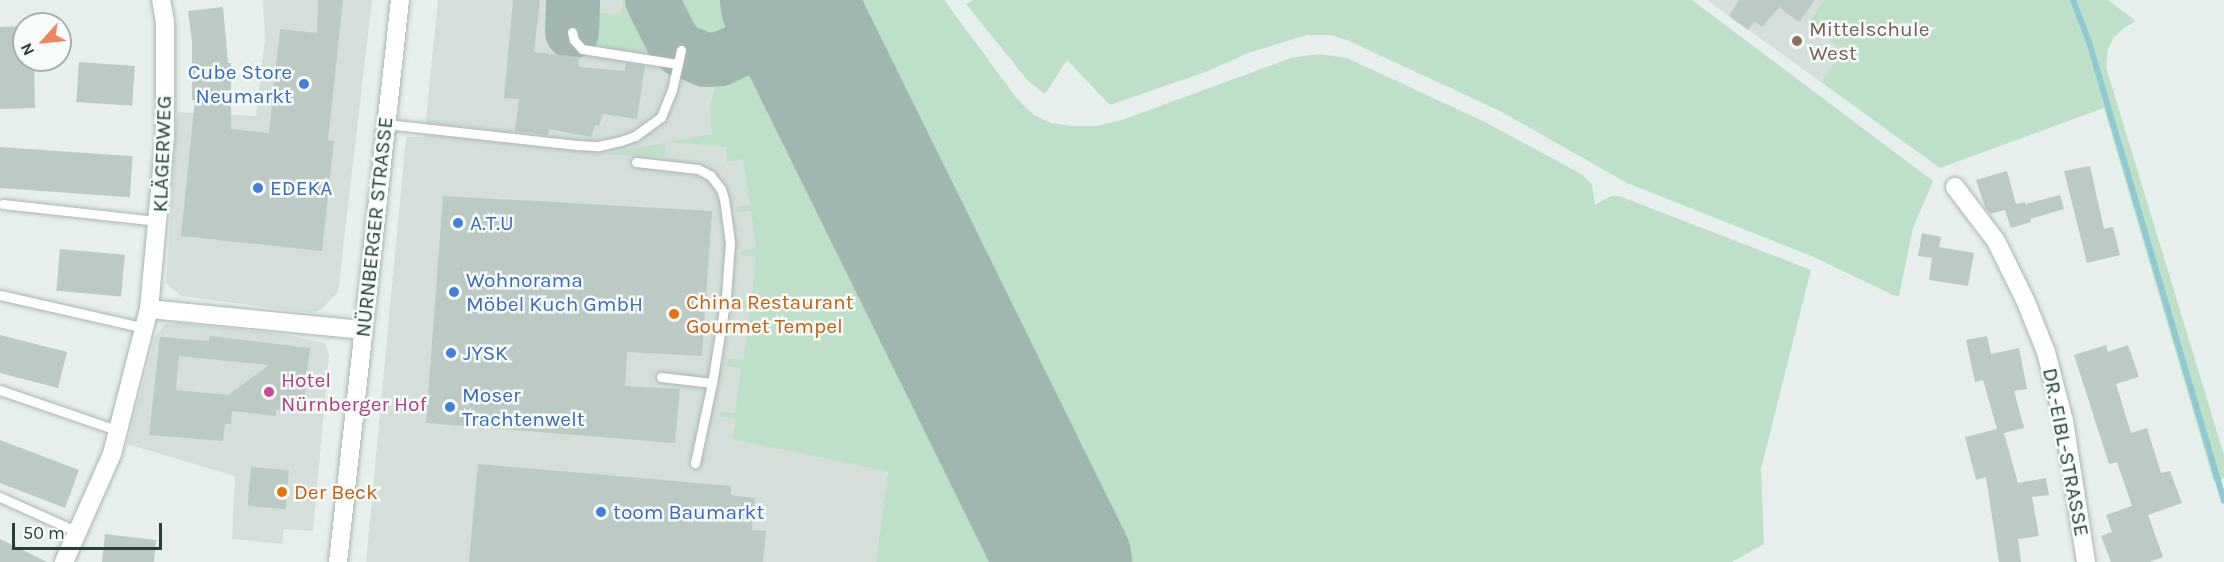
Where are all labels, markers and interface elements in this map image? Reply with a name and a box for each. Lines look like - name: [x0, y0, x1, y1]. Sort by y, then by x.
- north arrow: [12, 12, 72, 72]
- place label: Mittelschule West: [1809, 16, 1929, 66]
- marker: Mittelschule West: [1790, 34, 1804, 48]
- text: N: [16, 40, 38, 59]
- place label: Cube Store Neumarkt: [188, 59, 292, 109]
- marker: Cube Store Neumarkt: [297, 77, 311, 91]
- street label: KLÄGERWEG: [147, 95, 177, 213]
- street label: NÜRNBERGER STRASSE: [350, 116, 398, 338]
- place label: EDEKA: [270, 175, 332, 201]
- marker: EDEKA: [251, 181, 265, 195]
- place label: A.T.U: [470, 210, 514, 236]
- marker: A.T.U: [451, 216, 465, 230]
- place label: Wohnorama Möbel Kuch GmbH: [466, 267, 643, 317]
- marker: Wohnorama Möbel Kuch GmbH: [447, 285, 461, 299]
- place label: China Restaurant Gourmet Tempel: [686, 289, 854, 339]
- marker: China Restaurant Gourmet Tempel: [667, 307, 681, 321]
- place label: JYSK: [463, 340, 508, 366]
- marker: JYSK: [444, 346, 458, 360]
- street label: DR.-EIBL-STRASSE: [2037, 366, 2095, 538]
- place label: Hotel Nürnberger Hof: [281, 367, 427, 417]
- place label: Moser Trachtenwelt: [462, 382, 585, 432]
- marker: Hotel Nürnberger Hof: [262, 385, 276, 399]
- marker: Moser Trachtenwelt: [443, 400, 457, 414]
- place label: Der Beck: [294, 479, 378, 505]
- marker: Der Beck: [275, 485, 289, 499]
- place label: toom Baumarkt: [613, 499, 764, 525]
- marker: toom Baumarkt: [594, 505, 608, 519]
- scale bar: [15, 511, 165, 549]
- text: 50 m: [23, 522, 65, 544]

